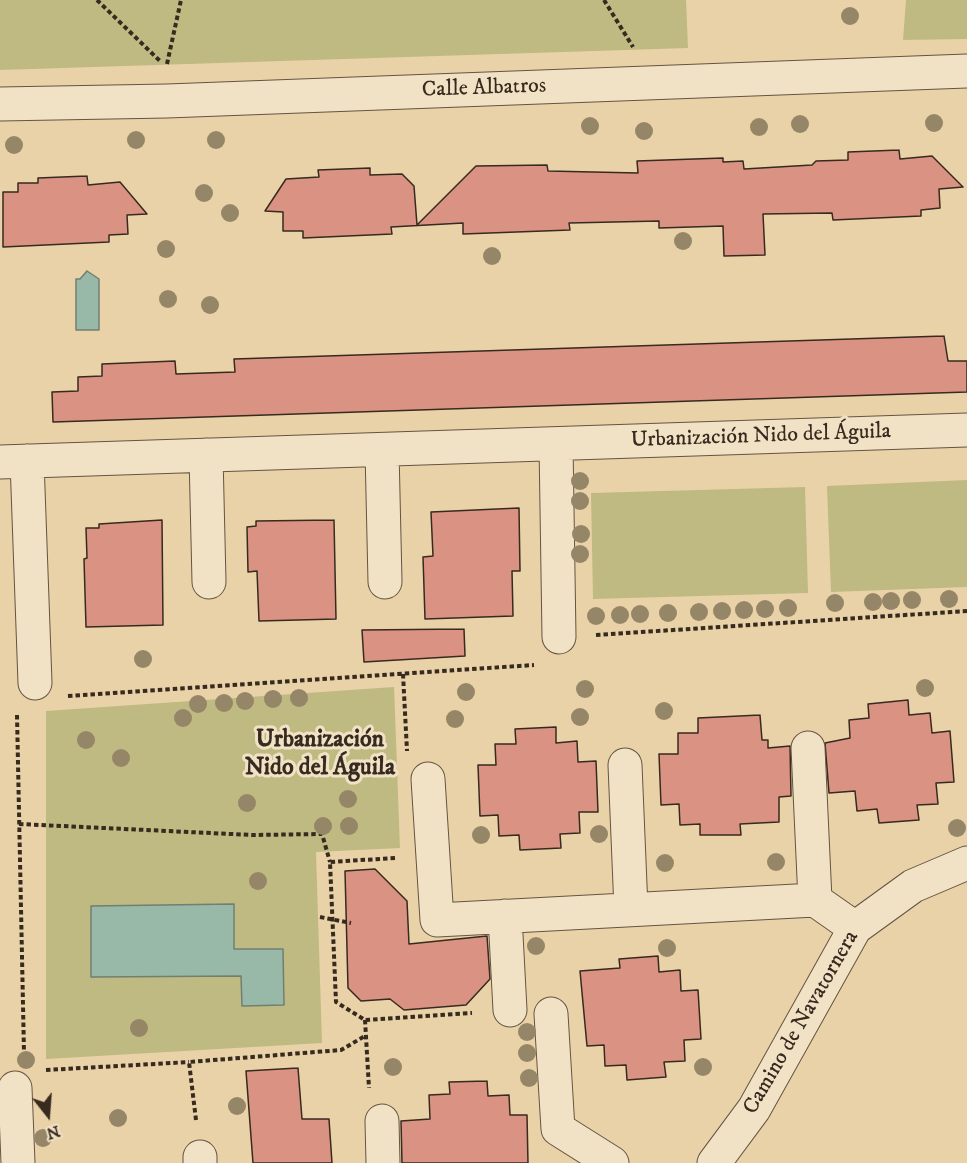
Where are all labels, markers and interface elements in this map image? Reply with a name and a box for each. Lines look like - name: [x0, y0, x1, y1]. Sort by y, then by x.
- street label: Calle Albatros: [421, 74, 547, 104]
- street label: Urbanización Nido del Águila: [630, 419, 892, 455]
- district label: Urbanización Nido del Águila: [245, 727, 395, 783]
- street label: Camino de Navatornera: [739, 927, 865, 1119]
- north arrow: [18, 1085, 78, 1145]
- text: N: [44, 1121, 62, 1144]

